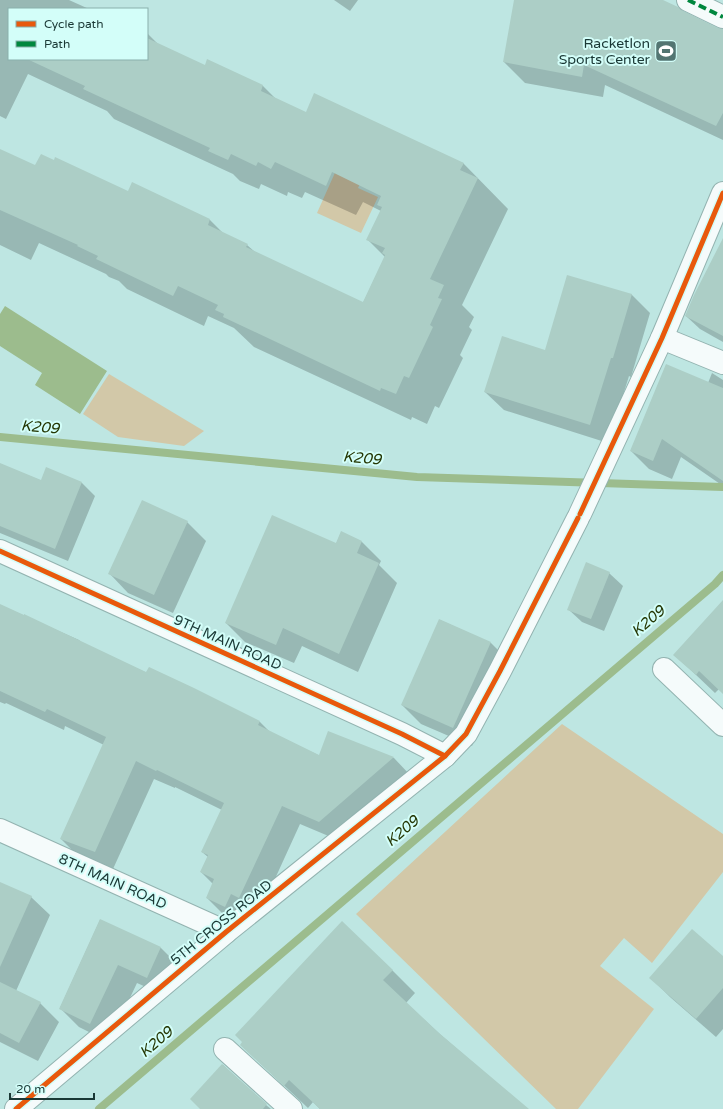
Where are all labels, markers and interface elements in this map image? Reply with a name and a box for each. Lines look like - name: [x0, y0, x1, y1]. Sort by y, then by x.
- legend: [8, 8, 148, 60]
- text: Cycle path: [44, 17, 103, 31]
- place label: Racketlon Sports Center: [559, 35, 651, 68]
- text: Path: [44, 37, 70, 51]
- sports icon: Racketlon Sports Center: [653, 38, 679, 64]
- water label: K209: [20, 416, 61, 438]
- water label: K209: [342, 447, 383, 469]
- water label: K209: [628, 601, 670, 640]
- street label: 9TH MAIN ROAD: [171, 611, 284, 674]
- water label: K209: [382, 811, 424, 850]
- street label: 8TH MAIN ROAD: [56, 850, 169, 913]
- street label: 5TH CROSS ROAD: [167, 876, 275, 969]
- water label: K209: [136, 1022, 178, 1061]
- scale bar: [10, 1075, 94, 1101]
- text: 20 m: [16, 1082, 45, 1096]

